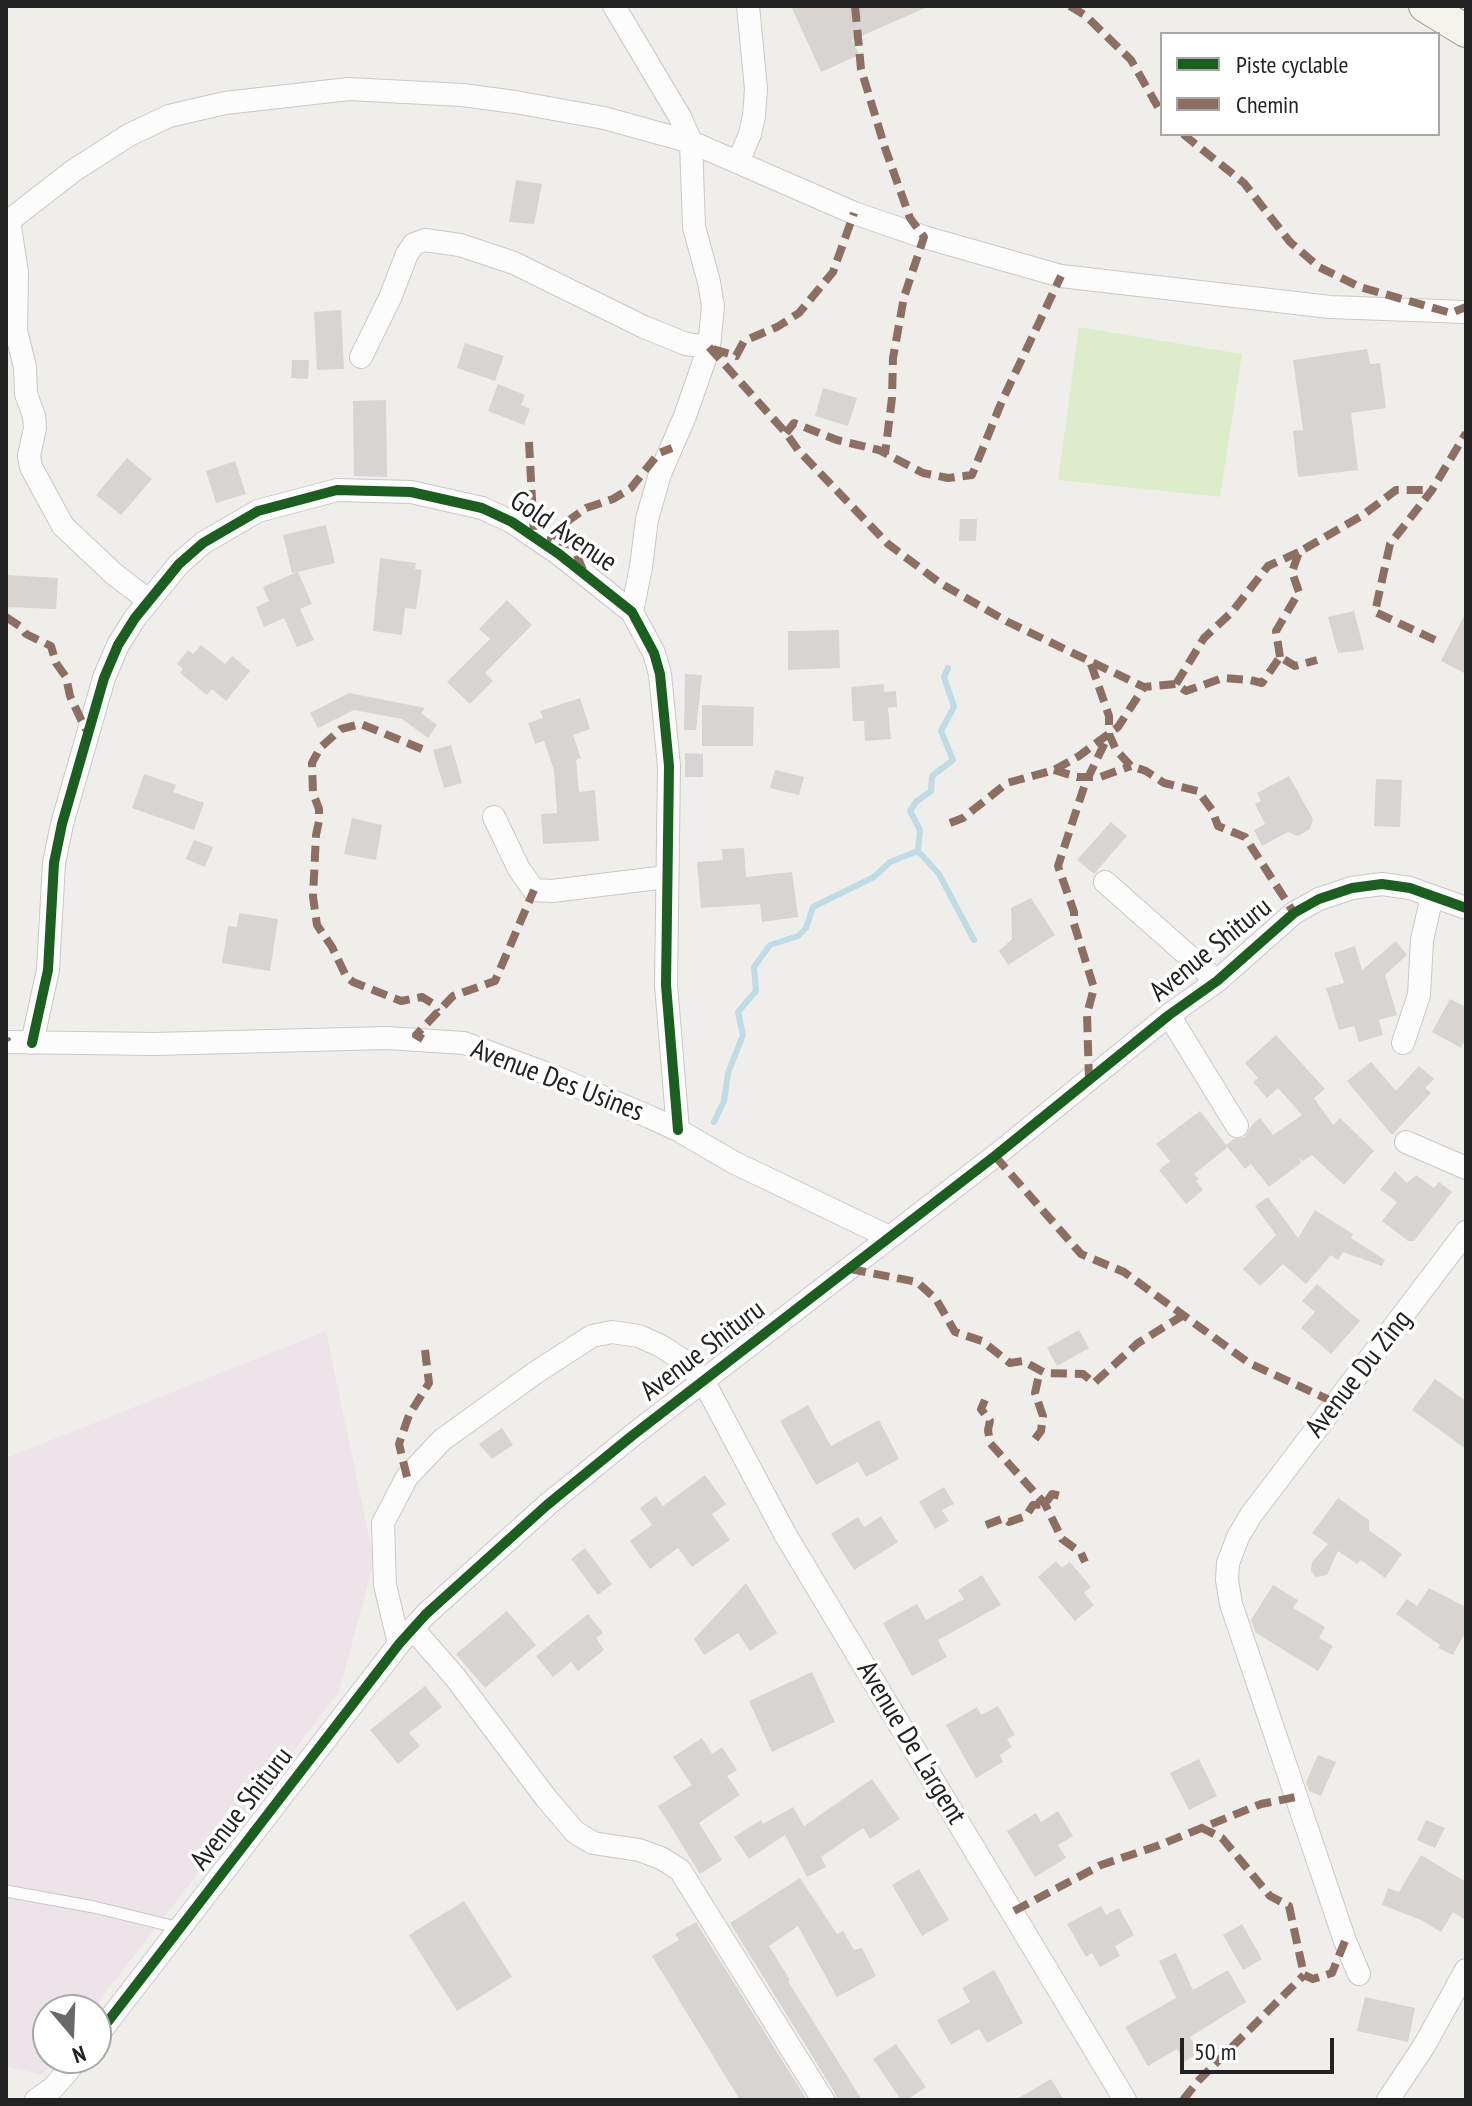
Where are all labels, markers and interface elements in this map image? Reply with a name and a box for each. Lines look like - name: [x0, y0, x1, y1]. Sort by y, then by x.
- legend: [1160, 32, 1440, 136]
- text: Piste cyclable: [1236, 49, 1349, 80]
- text: Chemin: [1236, 89, 1299, 120]
- street label: Gold Avenue: [503, 484, 623, 580]
- street label: Avenue Shituru: [1143, 891, 1279, 1009]
- street label: Avenue Des Usines: [466, 1033, 648, 1129]
- street label: Avenue Shituru: [634, 1293, 772, 1409]
- street label: Avenue Du Zing: [1299, 1304, 1419, 1444]
- street label: Avenue De L'argent: [849, 1656, 973, 1830]
- street label: Avenue Shituru: [184, 1741, 300, 1877]
- north arrow: [32, 1994, 112, 2074]
- scale bar: [1184, 2022, 1338, 2072]
- text: 50 m: [1194, 2036, 1236, 2067]
- text: N: [69, 2040, 89, 2070]

